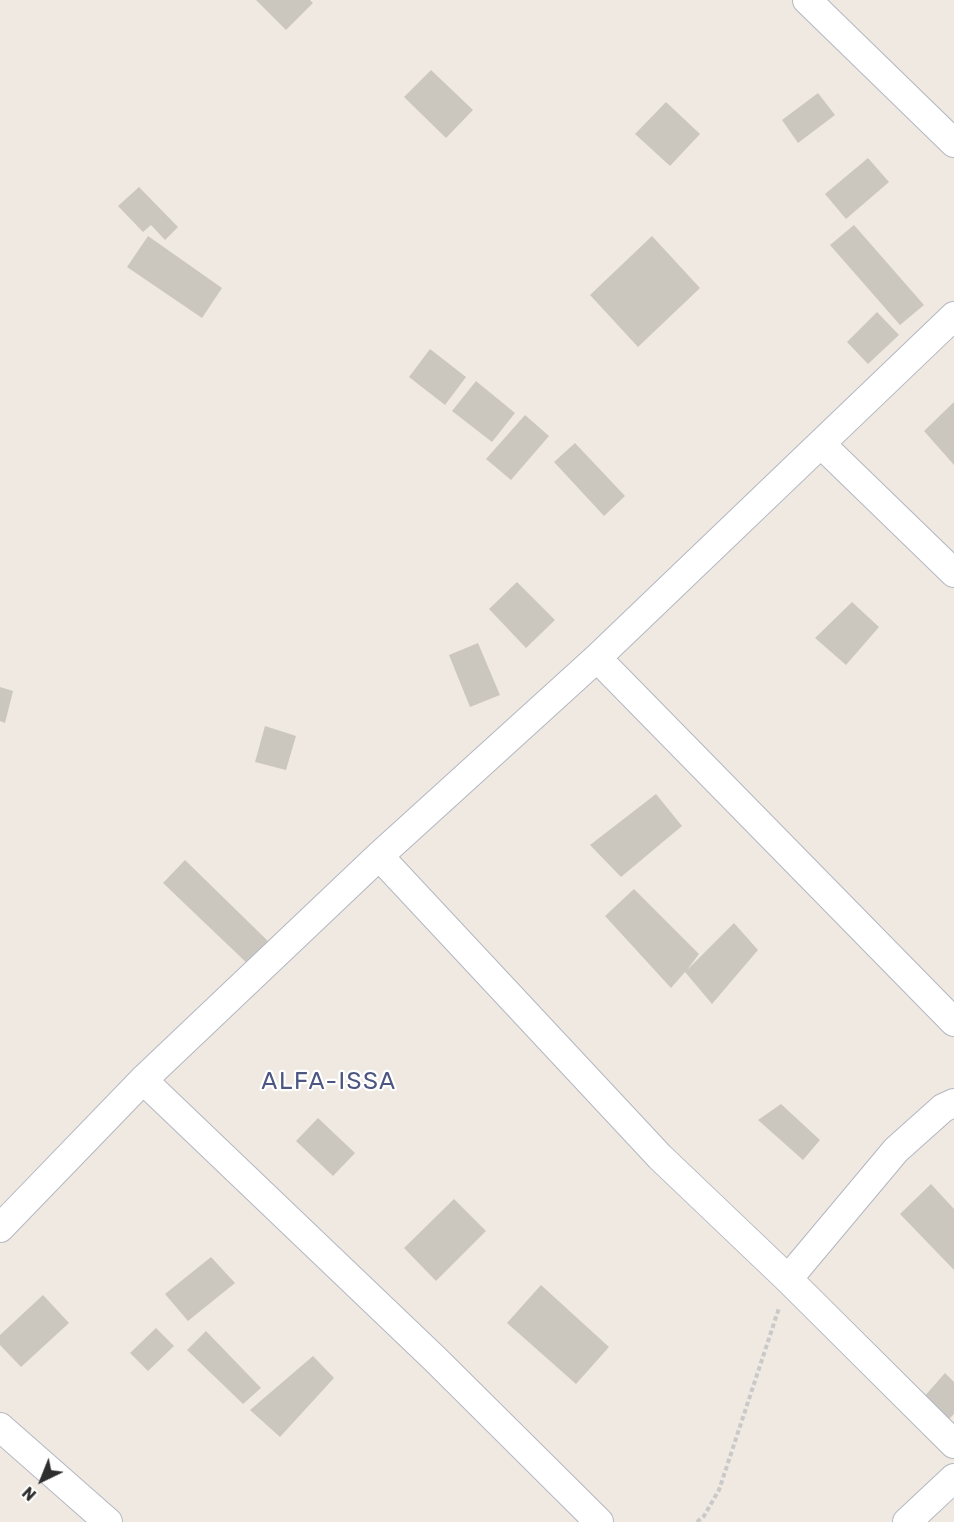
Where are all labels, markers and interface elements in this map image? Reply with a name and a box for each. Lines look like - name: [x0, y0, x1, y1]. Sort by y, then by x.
- district label: ALFA-ISSA: [261, 1068, 397, 1096]
- north arrow: [12, 1450, 72, 1510]
- text: N: [19, 1483, 40, 1504]

